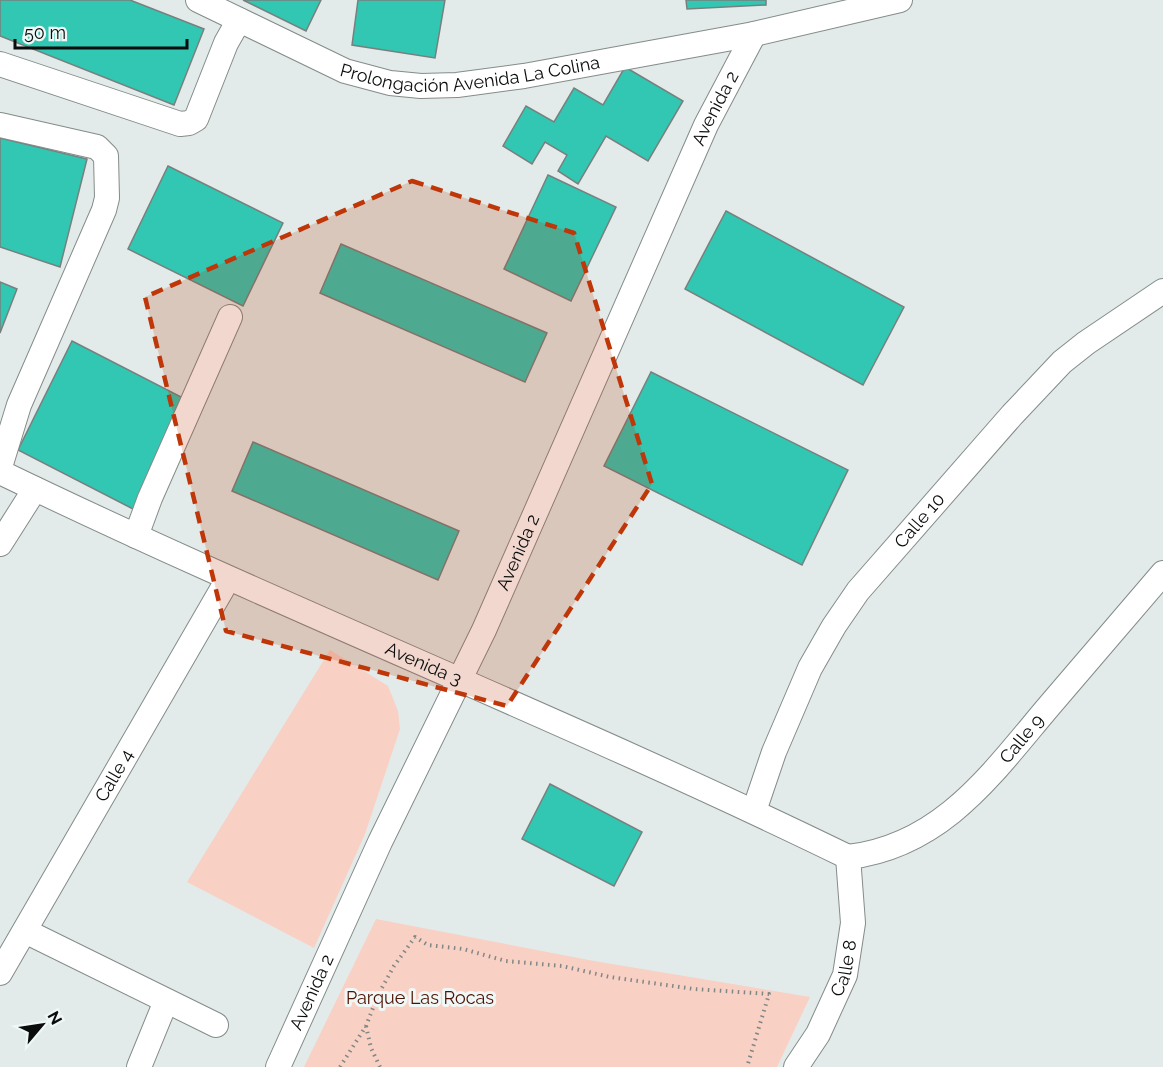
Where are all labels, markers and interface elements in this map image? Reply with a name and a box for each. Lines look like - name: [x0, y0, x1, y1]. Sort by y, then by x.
- scale bar: [15, 12, 188, 50]
- text: 50 m: [24, 22, 66, 43]
- street label: Prolongación Avenida La Colina: [338, 51, 601, 96]
- street label: Avenida 2: [687, 67, 743, 148]
- street label: Calle 10: [890, 489, 949, 552]
- street label: Avenida 2: [492, 511, 544, 593]
- street label: Avenida 3: [382, 638, 465, 689]
- street label: Calle 9: [995, 710, 1048, 767]
- street label: Calle 4: [90, 745, 137, 805]
- street label: Calle 8: [826, 938, 860, 1000]
- street label: Avenida 2: [285, 951, 338, 1033]
- park label: Parque Las Rocas: [346, 987, 494, 1008]
- north arrow: [12, 995, 72, 1055]
- text: N: [43, 1008, 66, 1028]

